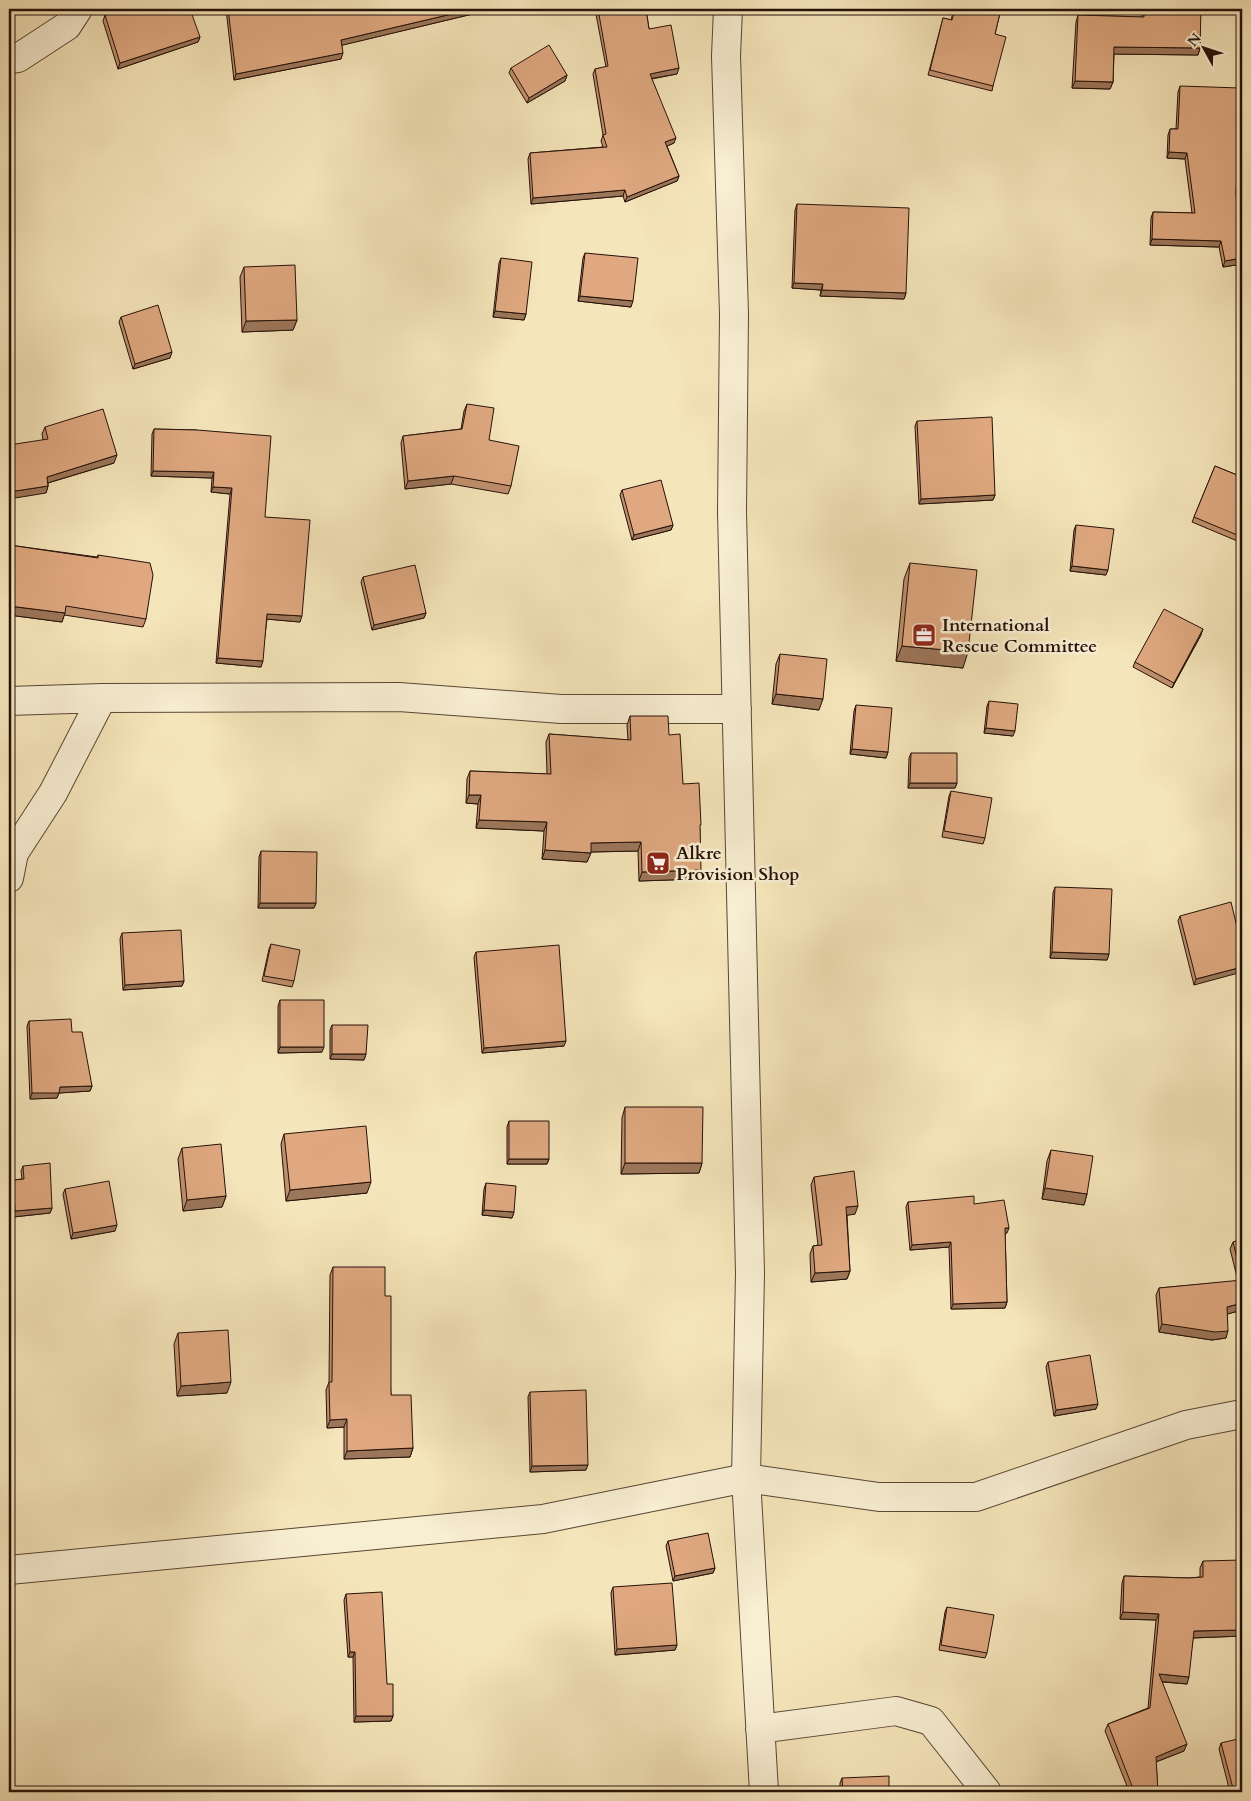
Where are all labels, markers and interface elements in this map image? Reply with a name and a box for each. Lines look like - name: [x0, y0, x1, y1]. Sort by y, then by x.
- north arrow: [1178, 22, 1228, 72]
- text: N: [1183, 29, 1206, 51]
- place label: International Rescue Committee: [942, 613, 1097, 659]
- office icon: International Rescue Committee: [911, 622, 937, 648]
- place label: Alkre Provision Shop: [676, 841, 800, 887]
- supermarket icon: Alkre Provision Shop: [645, 850, 671, 876]

